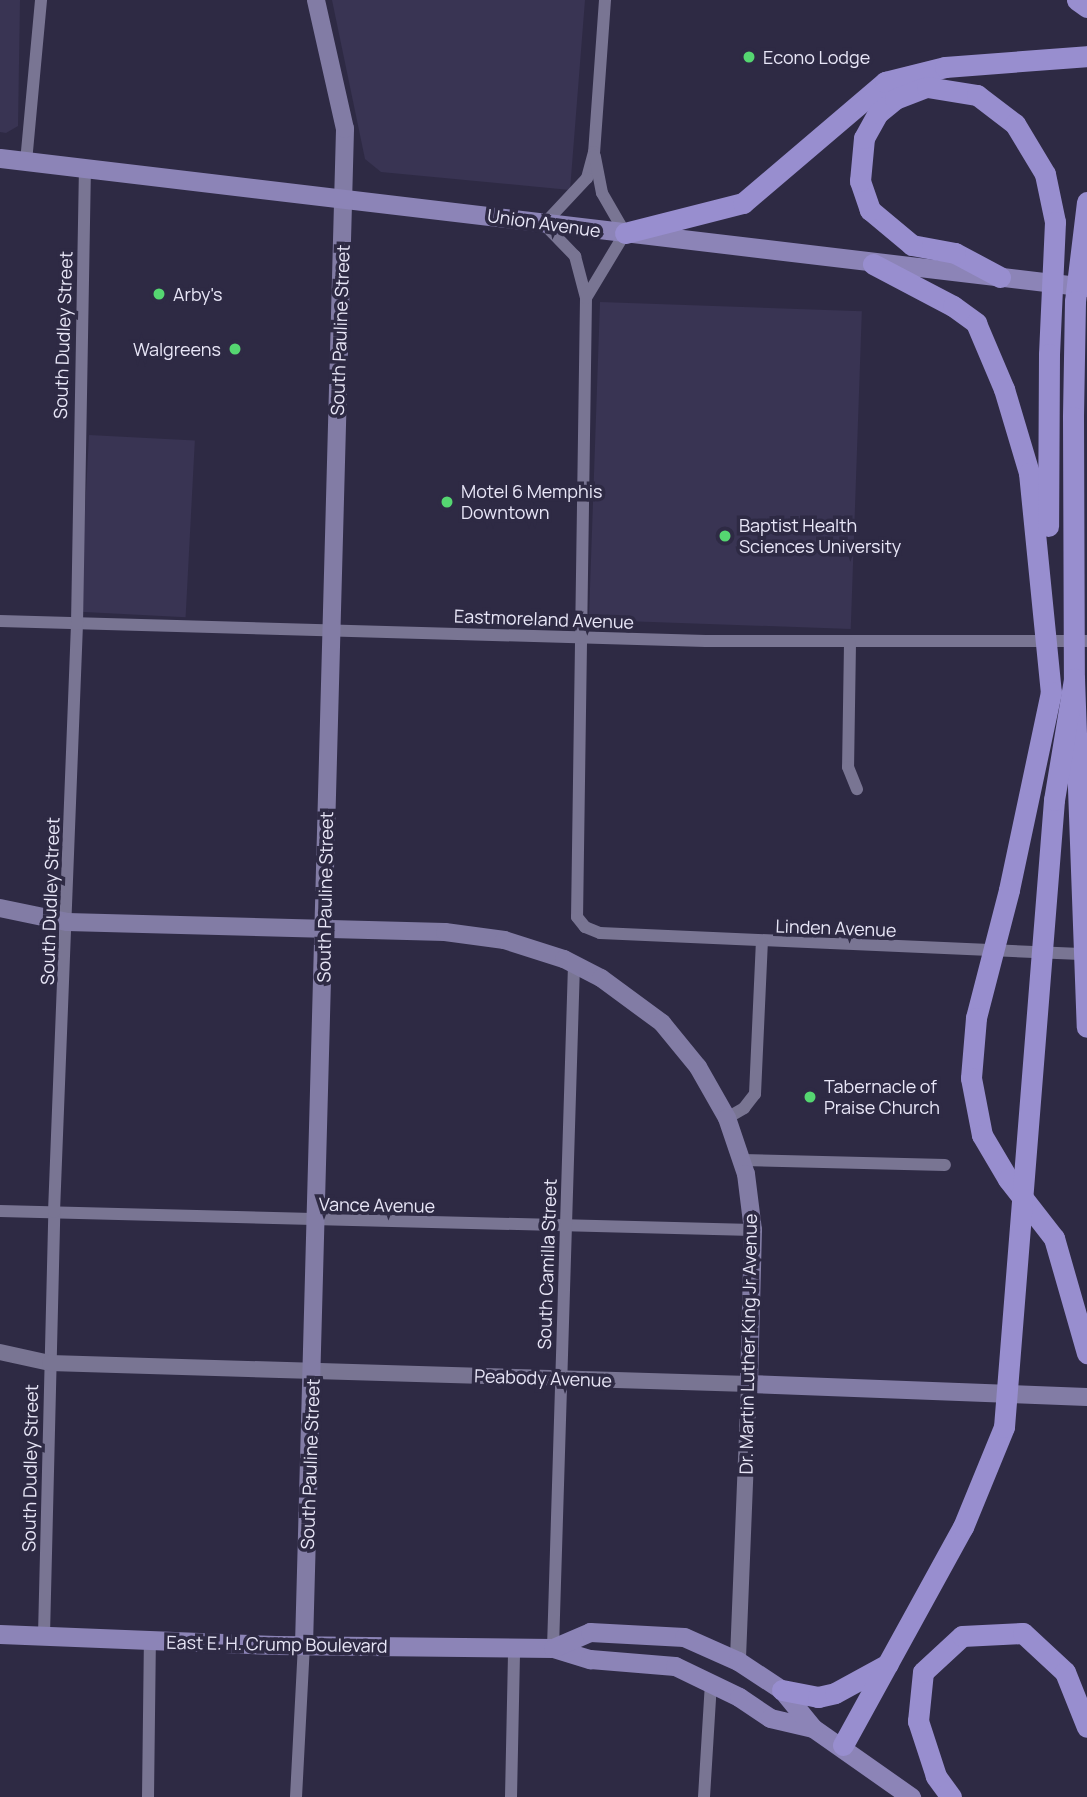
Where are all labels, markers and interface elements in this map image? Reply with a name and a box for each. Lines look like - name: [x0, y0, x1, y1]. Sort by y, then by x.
- place label: Econo Lodge: [763, 46, 870, 68]
- marker: Econo Lodge: [741, 49, 757, 65]
- street label: Union Avenue: [486, 204, 602, 242]
- street label: South Pauline Street: [326, 244, 354, 416]
- street label: South Dudley Street: [49, 251, 77, 419]
- place label: Arby's: [173, 283, 222, 305]
- marker: Arby's: [151, 286, 167, 302]
- place label: Walgreens: [133, 338, 221, 360]
- marker: Walgreens: [227, 341, 243, 357]
- place label: Motel 6 Memphis Downtown: [461, 481, 602, 524]
- marker: Motel 6 Memphis Downtown: [439, 494, 455, 510]
- place label: Baptist Health Sciences University: [739, 515, 901, 558]
- marker: Baptist Health Sciences University: [717, 528, 733, 544]
- street label: Eastmoreland Avenue: [454, 605, 634, 633]
- street label: South Pauline Street: [313, 811, 337, 983]
- street label: South Dudley Street: [36, 817, 64, 985]
- street label: Linden Avenue: [775, 915, 897, 941]
- place label: Tabernacle of Praise Church: [824, 1076, 940, 1118]
- marker: Tabernacle of Praise Church: [802, 1089, 818, 1105]
- street label: South Camilla Street: [533, 1178, 561, 1350]
- street label: Vance Avenue: [319, 1193, 435, 1217]
- street label: Dr. Martin Luther King Jr Avenue: [735, 1213, 761, 1475]
- street label: Peabody Avenue: [474, 1365, 612, 1391]
- street label: South Pauline Street: [296, 1378, 324, 1550]
- street label: South Dudley Street: [18, 1384, 42, 1552]
- street label: East E. H. Crump Boulevard: [166, 1631, 388, 1657]

